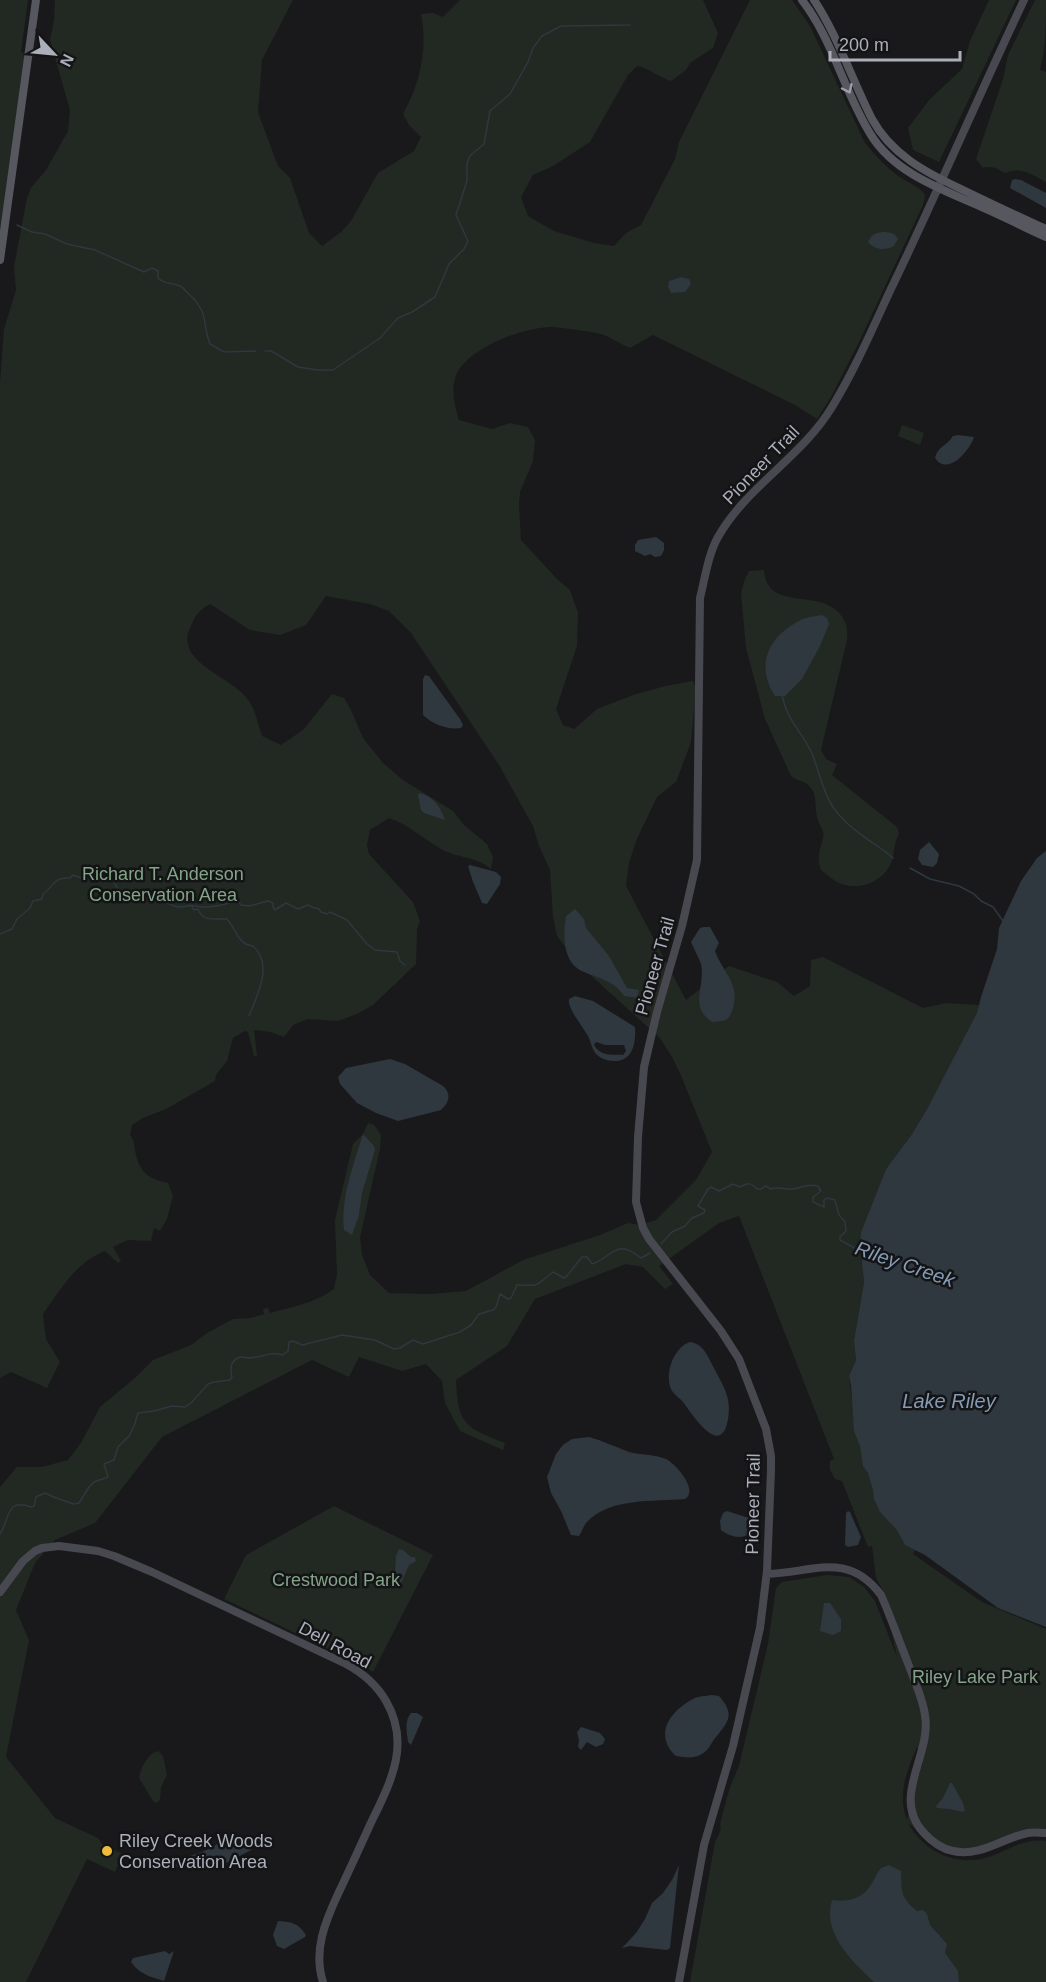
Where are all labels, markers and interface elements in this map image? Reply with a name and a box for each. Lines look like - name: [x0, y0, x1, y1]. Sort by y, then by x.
- north arrow: [24, 24, 84, 84]
- scale bar: [830, 24, 960, 62]
- text: 200 m: [839, 35, 889, 55]
- text: N: [57, 51, 77, 69]
- one-way arrow: [841, 83, 853, 94]
- street label: Pioneer Trail: [719, 422, 803, 508]
- park label: Richard T. Anderson Conservation Area: [82, 864, 244, 905]
- street label: Pioneer Trail: [631, 915, 679, 1017]
- water label: Riley Creek: [853, 1237, 958, 1292]
- water label: Lake Riley: [902, 1390, 997, 1412]
- street label: Pioneer Trail: [742, 1453, 764, 1555]
- park label: Crestwood Park: [272, 1570, 401, 1590]
- street label: Dell Road: [295, 1618, 375, 1672]
- park label: Riley Lake Park: [912, 1667, 1039, 1687]
- place label: Riley Creek Woods Conservation Area: [119, 1831, 273, 1872]
- marker: Riley Creek Woods Conservation Area: [100, 1844, 114, 1858]

